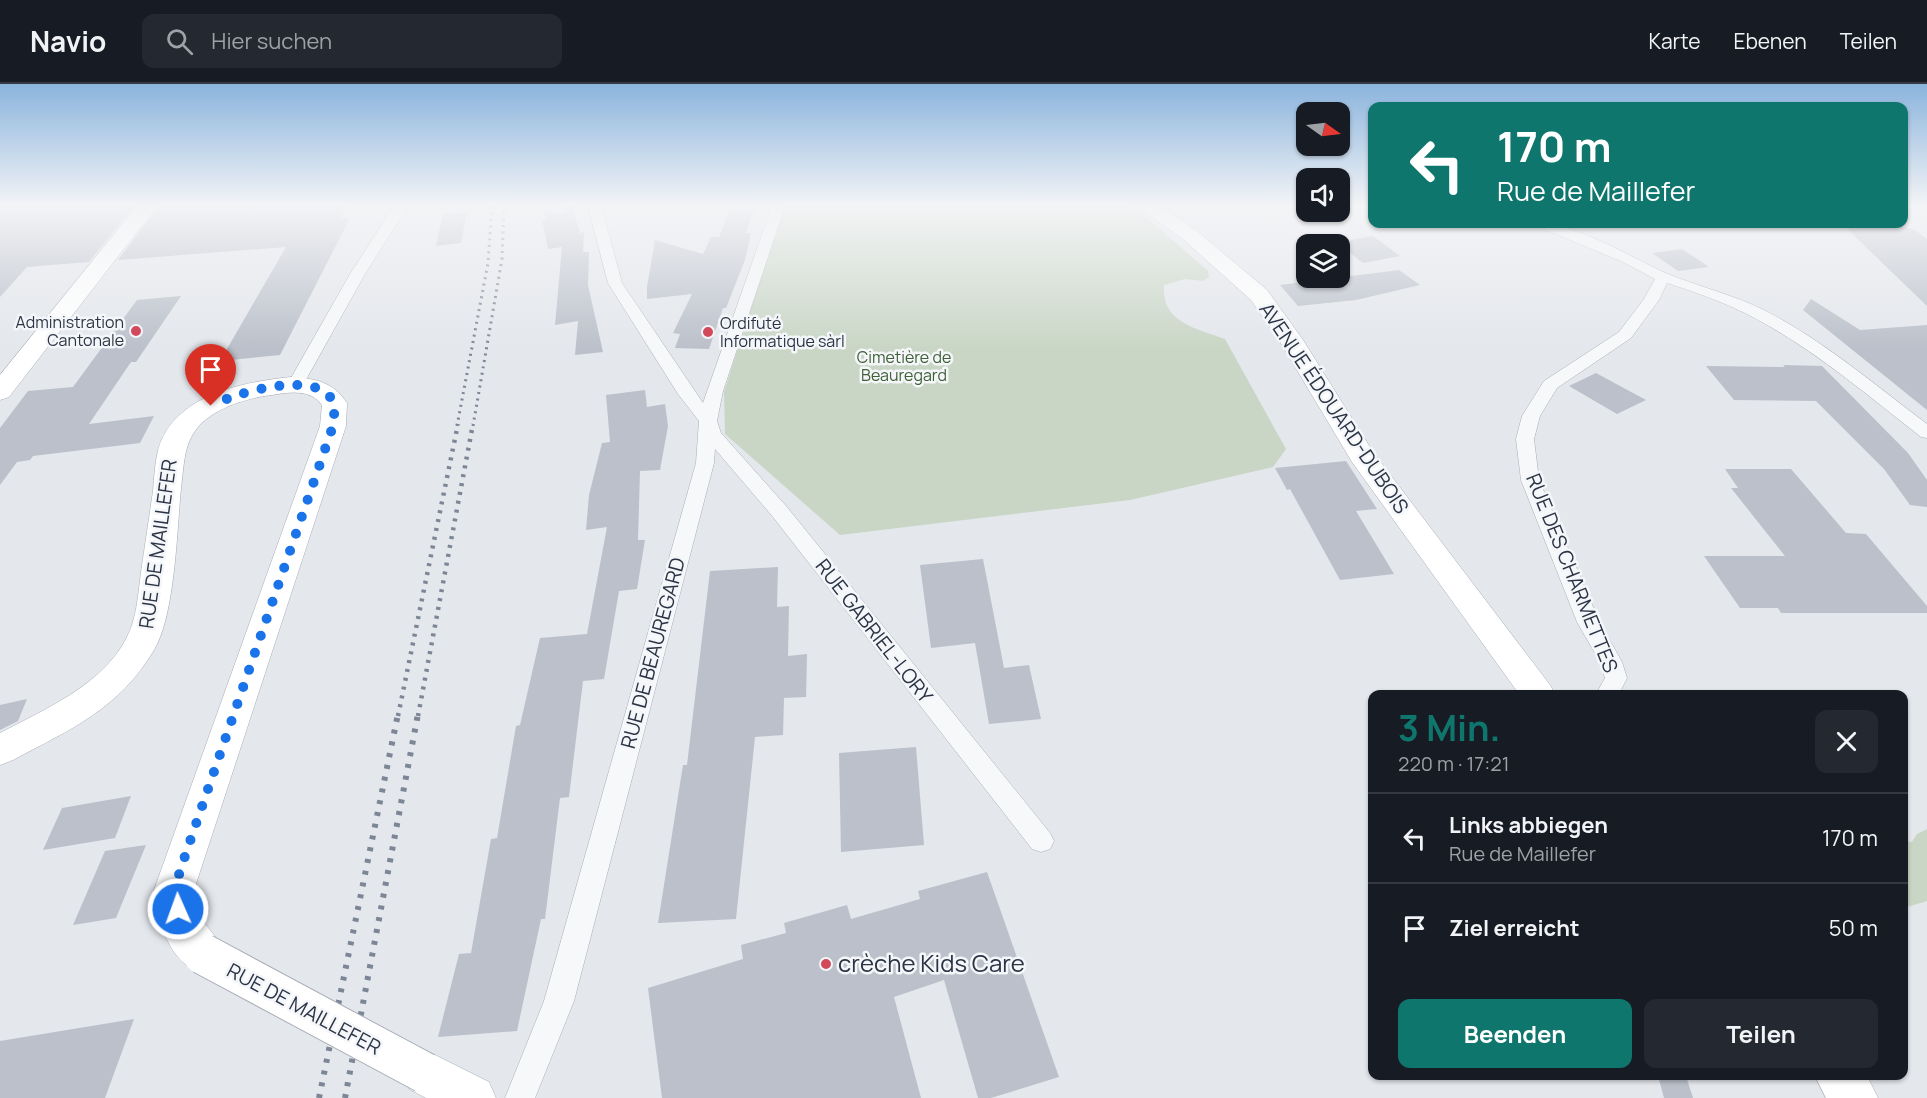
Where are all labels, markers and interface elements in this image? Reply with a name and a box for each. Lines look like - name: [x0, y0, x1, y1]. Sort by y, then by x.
- search box: [142, 14, 562, 68]
- text: Navio: [30, 22, 106, 60]
- icon: search: [163, 25, 196, 58]
- text: Hier suchen: [211, 26, 332, 56]
- text: Karte: [1648, 27, 1700, 55]
- text: Ebenen: [1733, 27, 1807, 55]
- text: Teilen: [1840, 27, 1897, 55]
- north arrow: [1296, 102, 1350, 156]
- map controls: [1296, 102, 1350, 288]
- text: 170 m: [1497, 117, 1612, 175]
- icon: left: [1398, 126, 1476, 204]
- button: sound: [1296, 168, 1350, 222]
- text: Rue de Maillefer: [1497, 172, 1695, 209]
- button: layers: [1296, 234, 1350, 288]
- street label: AVENUE ÉDOUARD-DUBOIS: [1254, 297, 1415, 518]
- place label: Administration Cantonale: [16, 311, 124, 351]
- place label: Ordifuté Informatique sàrl: [720, 312, 845, 352]
- marker: Administration Cantonale: [129, 324, 143, 338]
- marker: Ordifuté Informatique sàrl: [701, 325, 715, 339]
- pin: [185, 344, 236, 406]
- park label: Cimetière de Beauregard: [857, 346, 951, 386]
- icon: arrive: [194, 353, 227, 386]
- street label: RUE DE MAILLEFER: [132, 457, 183, 630]
- street label: RUE DES CHARMETTES: [1520, 469, 1625, 676]
- street label: RUE GABRIEL-LORY: [810, 553, 940, 709]
- street label: RUE DE BEAUREGARD: [614, 554, 691, 751]
- text: 3 Min.: [1398, 703, 1500, 752]
- button: close: [1815, 710, 1878, 773]
- text: 220 m · 17:21: [1398, 750, 1510, 777]
- text: Links abbiegen: [1449, 810, 1608, 840]
- icon: left: [1398, 822, 1431, 855]
- text: 170 m: [1822, 823, 1878, 853]
- text: Rue de Maillefer: [1449, 840, 1596, 867]
- position arrow: [146, 877, 210, 941]
- icon: arrive: [1398, 912, 1431, 945]
- text: Ziel erreicht: [1449, 913, 1580, 943]
- text: 50 m: [1829, 913, 1878, 943]
- place label: crèche Kids Care: [838, 946, 1025, 979]
- street label: RUE DE MAILLEFER: [222, 957, 386, 1061]
- marker: crèche Kids Care: [819, 957, 833, 971]
- button: Beenden: [1398, 999, 1632, 1068]
- button: Teilen: [1644, 999, 1878, 1068]

